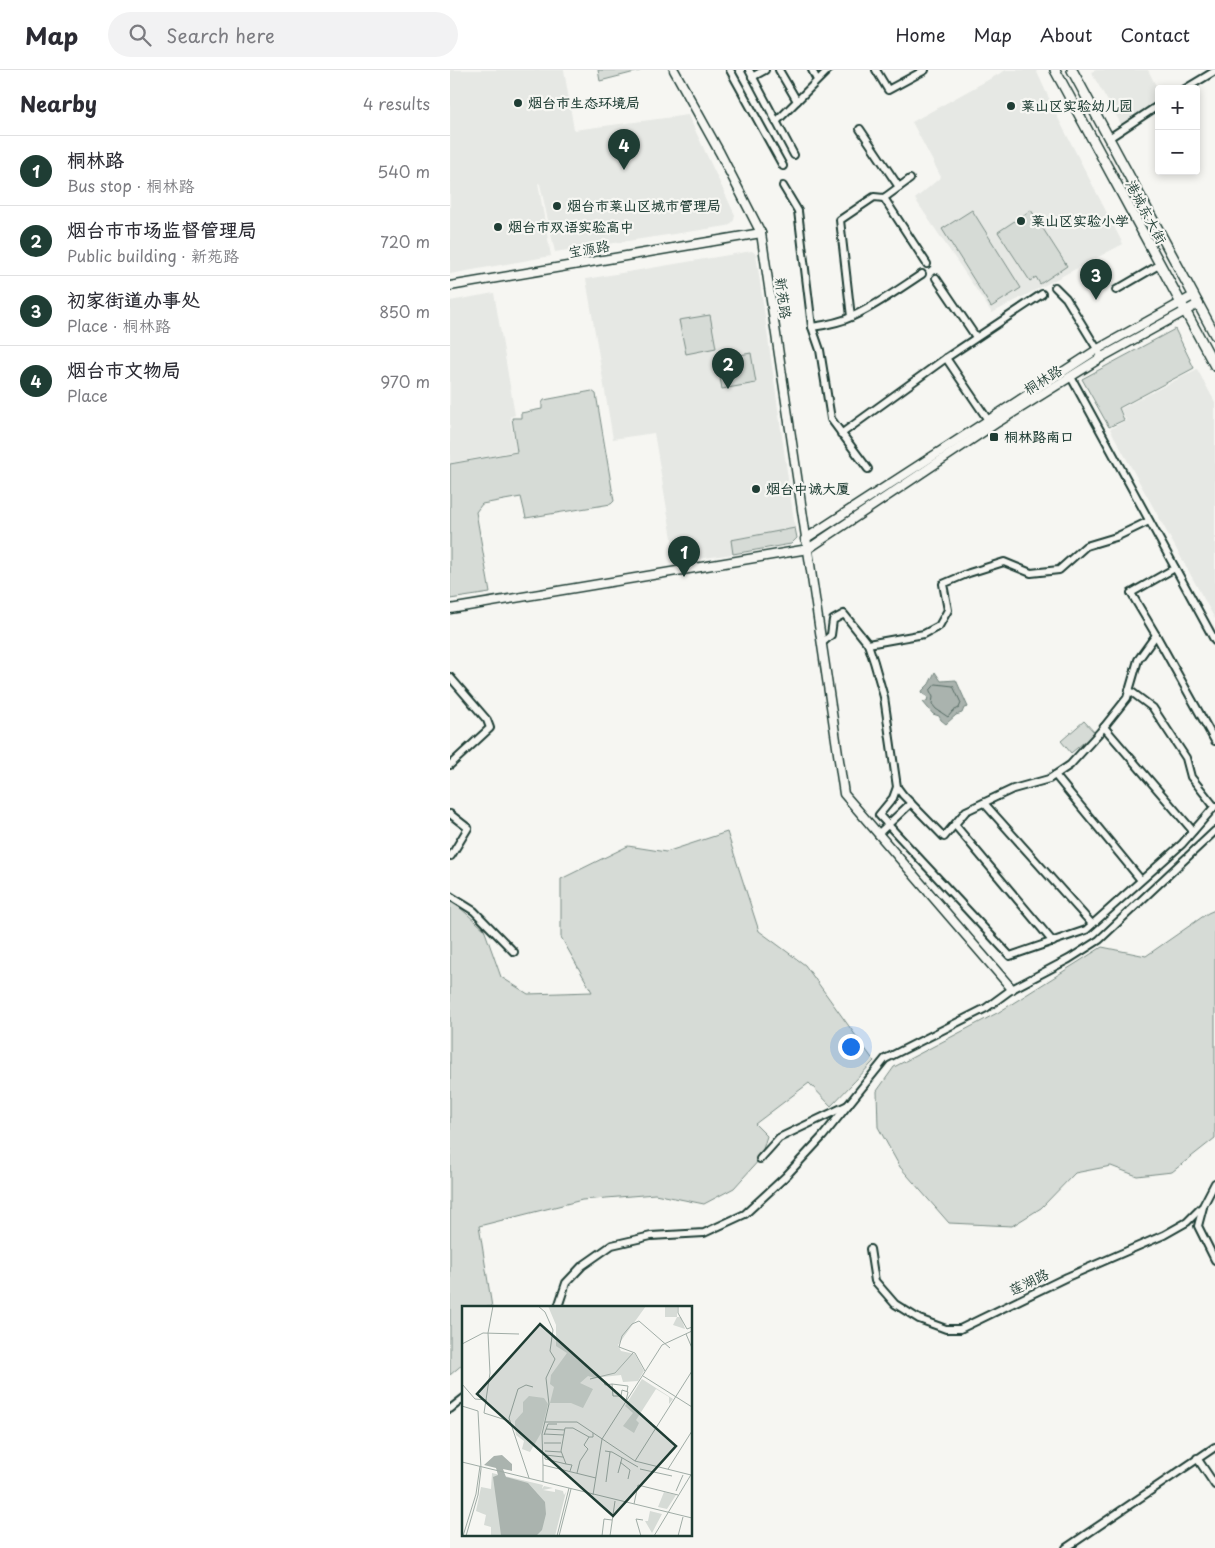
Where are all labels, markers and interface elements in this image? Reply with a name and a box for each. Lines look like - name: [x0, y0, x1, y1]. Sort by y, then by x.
- search box: [108, 12, 458, 57]
- text: Map: [25, 17, 78, 53]
- icon: search: [126, 21, 154, 49]
- text: Search here: [166, 21, 275, 49]
- text: Home: [895, 21, 945, 48]
- text: Map: [973, 21, 1012, 48]
- text: About: [1040, 21, 1092, 48]
- text: Contact: [1120, 21, 1190, 48]
- map controls: [1155, 85, 1200, 175]
- button: +: [1155, 85, 1200, 130]
- text: Nearby: [20, 87, 97, 119]
- text: 4 results: [363, 91, 430, 115]
- place label: 烟台市生态环境局: [528, 92, 640, 113]
- place label: 莱山区实验幼儿园: [1021, 95, 1133, 116]
- marker: 烟台市生态环境局: [512, 97, 524, 109]
- marker: 莱山区实验幼儿园: [1005, 100, 1017, 112]
- pin: 4: [608, 129, 640, 170]
- button: −: [1155, 130, 1200, 175]
- text: 桐林路: [67, 145, 124, 173]
- text: 1: [32, 159, 40, 183]
- text: 540 m: [377, 159, 430, 183]
- text: Bus stop · 桐林路: [67, 173, 195, 197]
- street label: 港城东大街: [1121, 176, 1172, 248]
- place label: 烟台市莱山区城市管理局: [567, 195, 721, 216]
- marker: 烟台市莱山区城市管理局: [551, 200, 563, 212]
- place label: 莱山区实验小学: [1031, 210, 1129, 231]
- text: 烟台市市场监督管理局: [67, 215, 257, 243]
- marker: 莱山区实验小学: [1015, 215, 1027, 227]
- place label: 烟台市双语实验高中: [508, 216, 634, 237]
- marker: 烟台市双语实验高中: [492, 221, 504, 233]
- text: 2: [30, 229, 42, 253]
- text: 720 m: [380, 229, 430, 253]
- street label: 宝源路: [566, 235, 611, 262]
- text: Public building · 新苑路: [67, 243, 239, 267]
- pin: 3: [1080, 259, 1112, 300]
- street label: 新苑路: [770, 276, 797, 320]
- text: 初家街道办事处: [67, 285, 200, 313]
- text: 3: [31, 299, 41, 323]
- text: 850 m: [379, 299, 430, 323]
- text: Place · 桐林路: [67, 313, 171, 337]
- pin: 2: [712, 348, 744, 389]
- text: 烟台市文物局: [67, 355, 181, 383]
- street label: 桐林路: [1019, 360, 1066, 400]
- text: 4: [31, 369, 41, 393]
- text: 970 m: [380, 369, 430, 393]
- text: Place: [67, 383, 108, 407]
- place label: 桐林路南口: [1004, 426, 1074, 447]
- marker: 桐林路南口: [988, 431, 1000, 443]
- place label: 烟台中诚大厦: [766, 478, 850, 499]
- marker: 烟台中诚大厦: [750, 483, 762, 495]
- pin: 1: [668, 536, 700, 577]
- your location: [838, 1034, 864, 1060]
- street label: 莲湖路: [1005, 1263, 1052, 1300]
- inset map: [462, 1306, 692, 1536]

